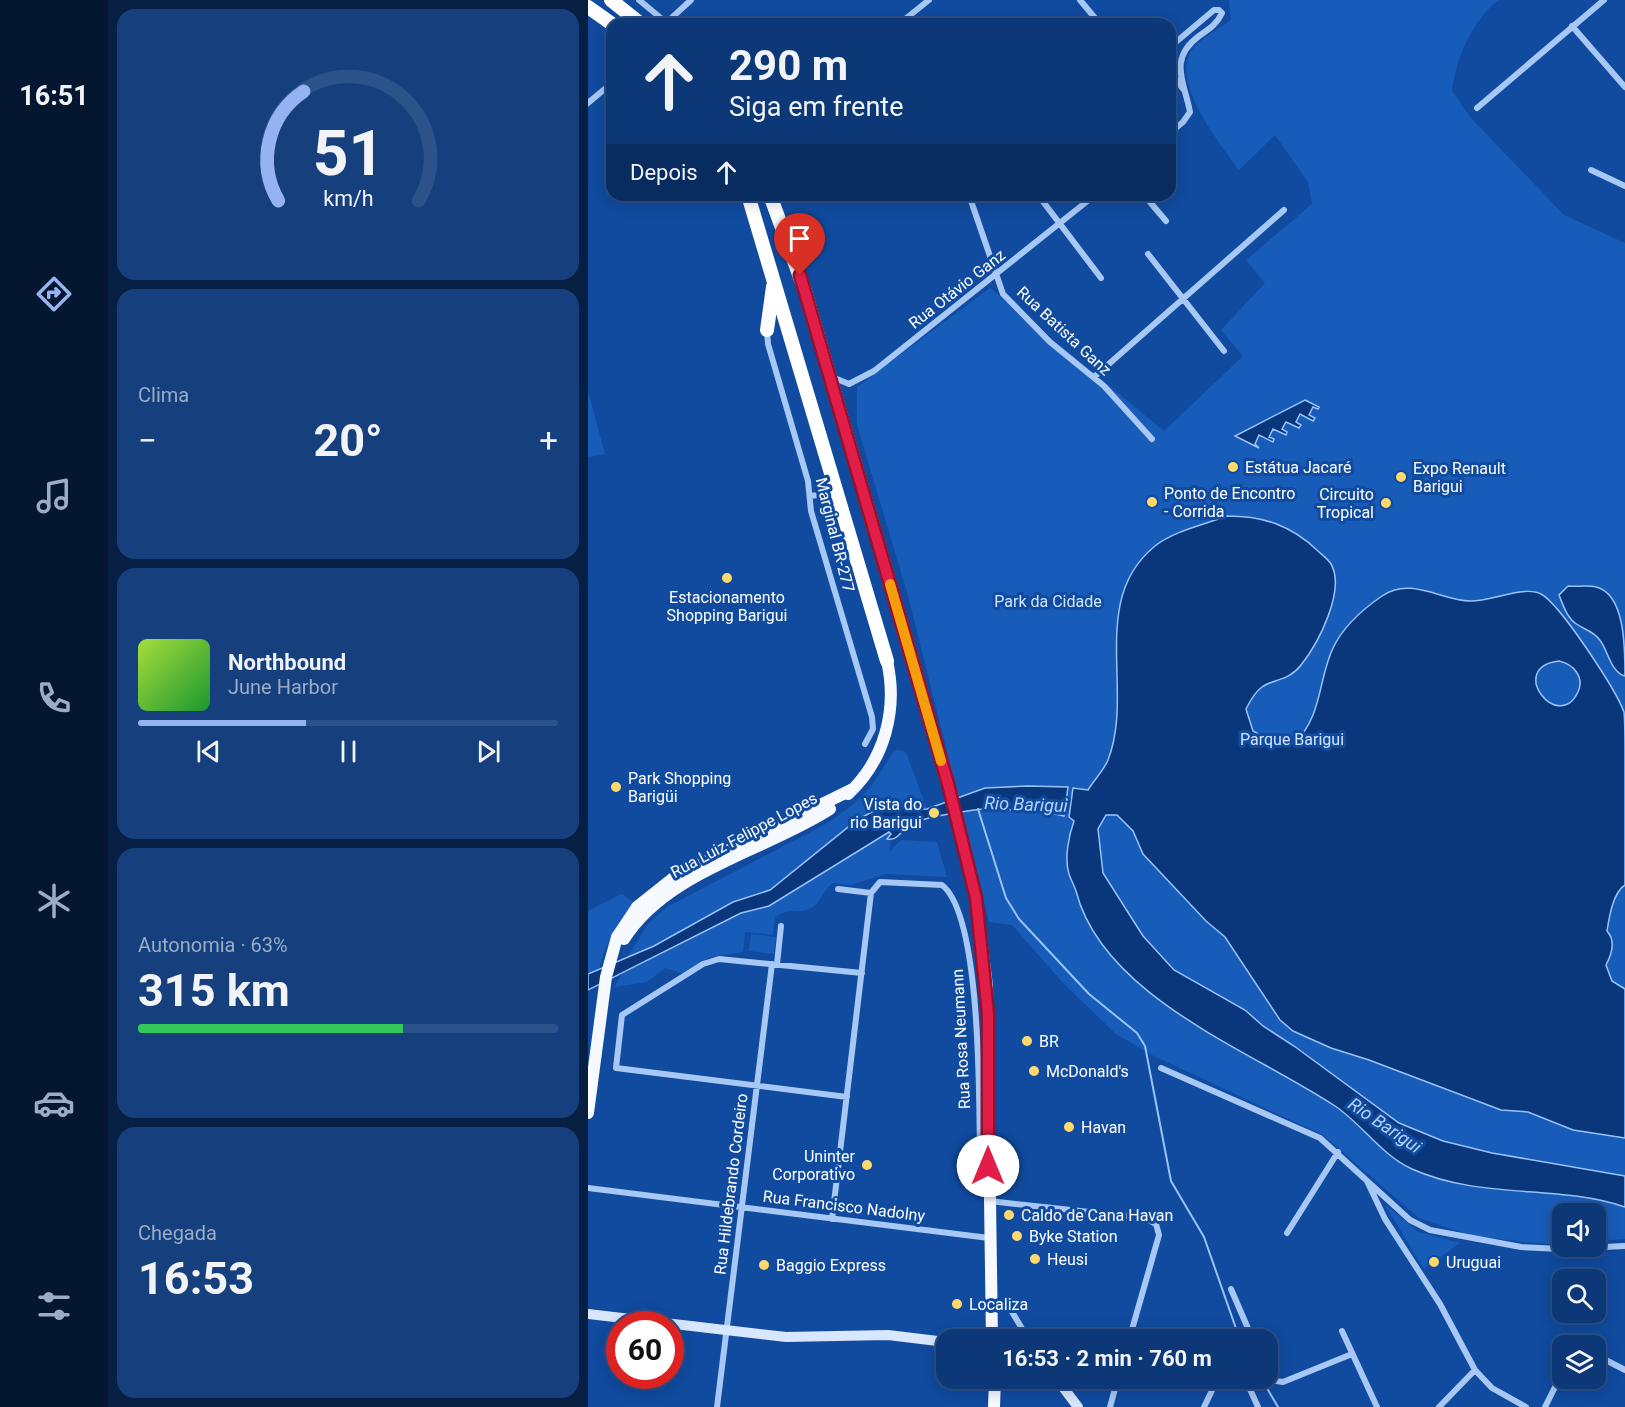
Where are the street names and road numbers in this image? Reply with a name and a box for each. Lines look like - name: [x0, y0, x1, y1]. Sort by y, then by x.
- street label: Rua Otávio Ganz: [905, 245, 1009, 333]
- street label: Rua Batista Ganz: [1013, 283, 1115, 379]
- street label: Marginal BR-277: [812, 476, 858, 594]
- street label: Rua Luiz Felippe Lopes: [668, 788, 820, 882]
- street label: Rua Rosa Neumann: [948, 968, 974, 1110]
- street label: Rua Hildebrando Cordeiro: [710, 1092, 752, 1276]
- street label: Rua Francisco Nadolny: [762, 1187, 927, 1225]

